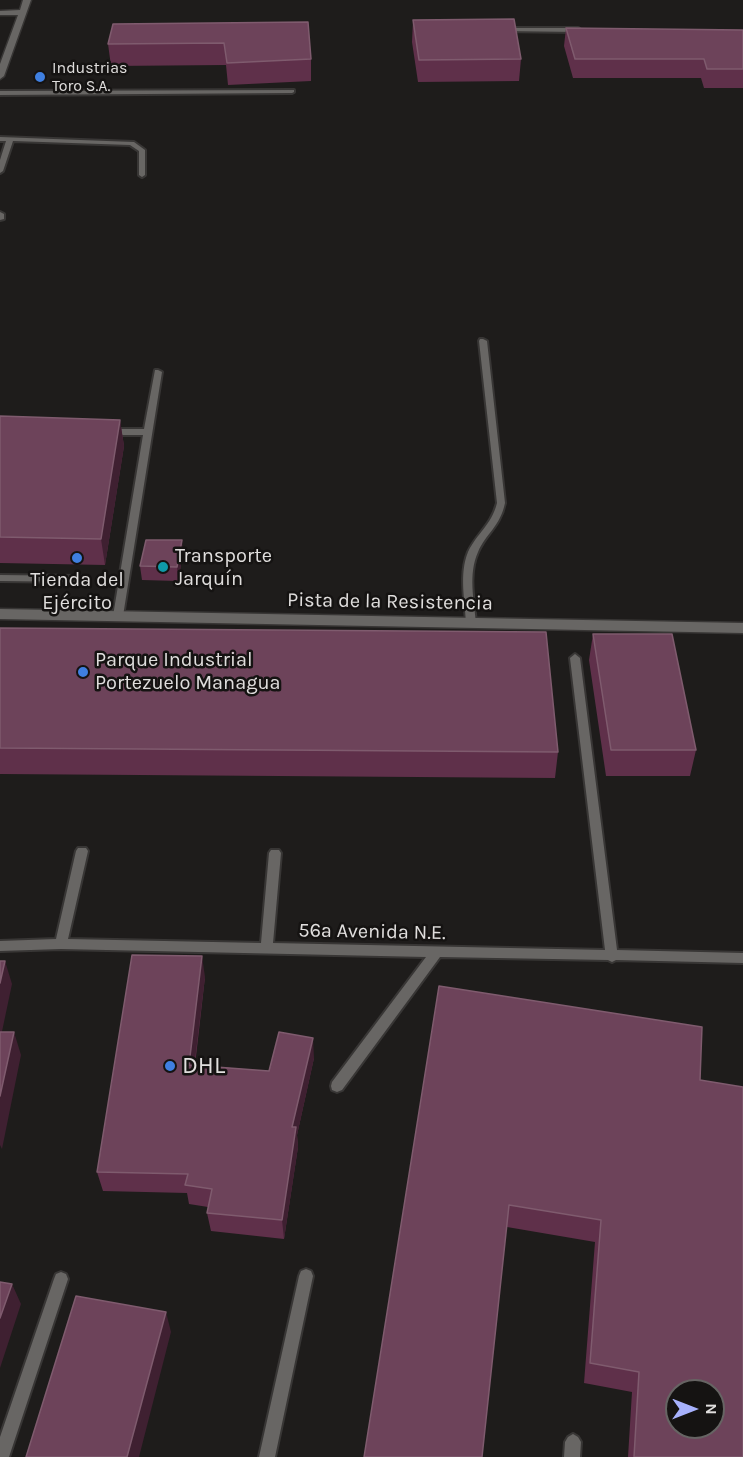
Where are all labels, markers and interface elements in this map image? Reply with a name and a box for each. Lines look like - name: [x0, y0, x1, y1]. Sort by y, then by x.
- place label: Industrias Toro S.A.: [52, 58, 127, 96]
- marker: Industrias Toro S.A.: [33, 70, 47, 84]
- place label: Transporte Jarquín: [175, 544, 272, 591]
- marker: Tienda del Ejército: [70, 551, 84, 565]
- marker: Transporte Jarquín: [156, 560, 170, 574]
- place label: Tienda del Ejército: [30, 568, 124, 615]
- street label: Pista de la Resistencia: [287, 588, 493, 616]
- place label: Parque Industrial Portezuelo Managua: [95, 648, 281, 695]
- marker: Parque Industrial Portezuelo Managua: [76, 665, 90, 679]
- street label: 56a Avenida N.E.: [298, 919, 446, 945]
- place label: DHL: [182, 1052, 225, 1080]
- marker: DHL: [163, 1059, 177, 1073]
- north arrow: [665, 1379, 725, 1439]
- text: N: [702, 1403, 721, 1415]

